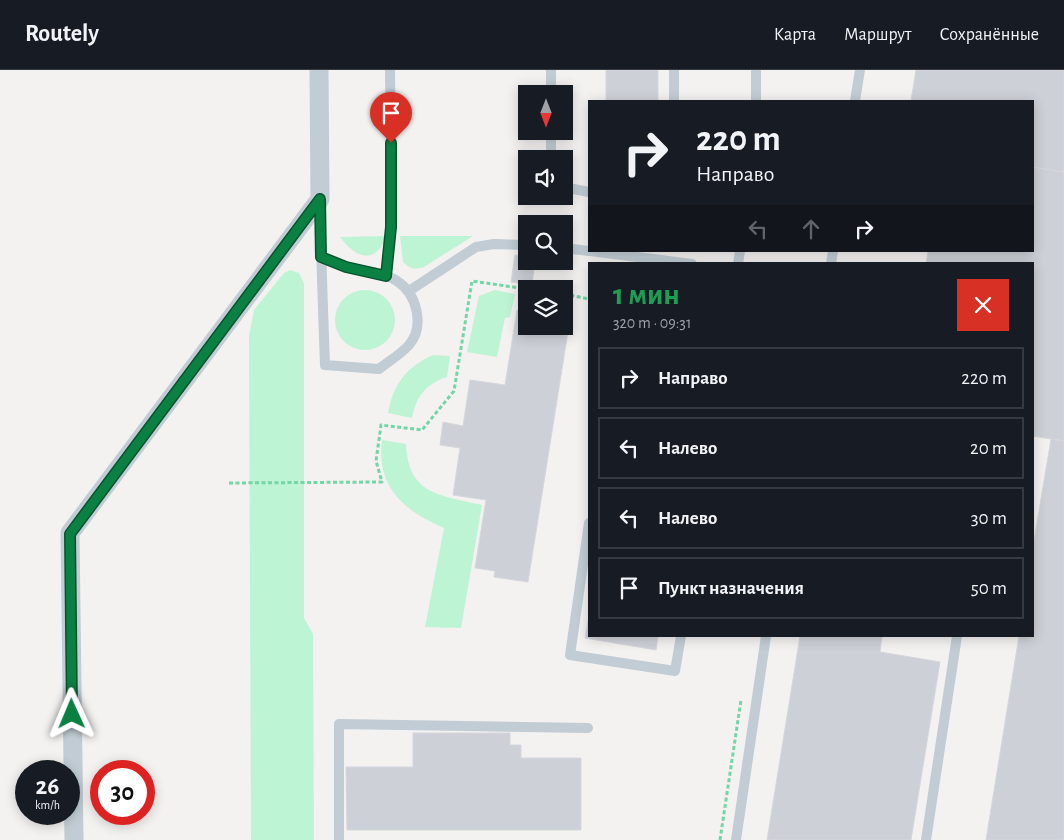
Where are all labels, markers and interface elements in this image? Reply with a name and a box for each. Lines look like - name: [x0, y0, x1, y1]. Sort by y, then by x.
- text: Routely: [25, 22, 99, 46]
- text: Карта: [774, 26, 816, 44]
- text: Маршрут: [844, 26, 912, 44]
- text: Сохранённые: [940, 26, 1039, 44]
- north arrow: [518, 85, 572, 140]
- map controls: [518, 85, 573, 335]
- pin: [370, 92, 412, 143]
- icon: arrive: [377, 99, 405, 127]
- icon: right: [613, 120, 678, 185]
- text: 220 m: [696, 122, 781, 157]
- button: sound: [518, 150, 573, 205]
- text: Направо: [696, 163, 774, 185]
- button: search: [518, 215, 573, 270]
- icon: left: [744, 215, 772, 243]
- icon: ahead: [797, 215, 825, 243]
- icon: right: [850, 215, 878, 243]
- button: close: [957, 279, 1009, 331]
- button: layers: [518, 280, 573, 335]
- text: 1 мин: [613, 280, 680, 310]
- text: 320 m · 09:31: [613, 315, 691, 331]
- icon: right: [615, 364, 643, 392]
- text: Направо: [658, 369, 728, 388]
- text: 220 m: [961, 369, 1007, 388]
- icon: left: [615, 434, 643, 462]
- text: Налево: [658, 439, 717, 458]
- text: 20 m: [970, 439, 1007, 458]
- icon: left: [615, 504, 643, 532]
- text: Налево: [658, 509, 717, 528]
- text: 30 m: [971, 509, 1007, 528]
- icon: arrive: [615, 574, 643, 602]
- text: Пункт назначения: [658, 579, 804, 598]
- text: 50 m: [971, 579, 1007, 598]
- position arrow: [45, 687, 97, 739]
- speed limit sign: 30: [90, 760, 155, 825]
- text: 26: [36, 774, 59, 799]
- text: km/h: [35, 799, 60, 811]

